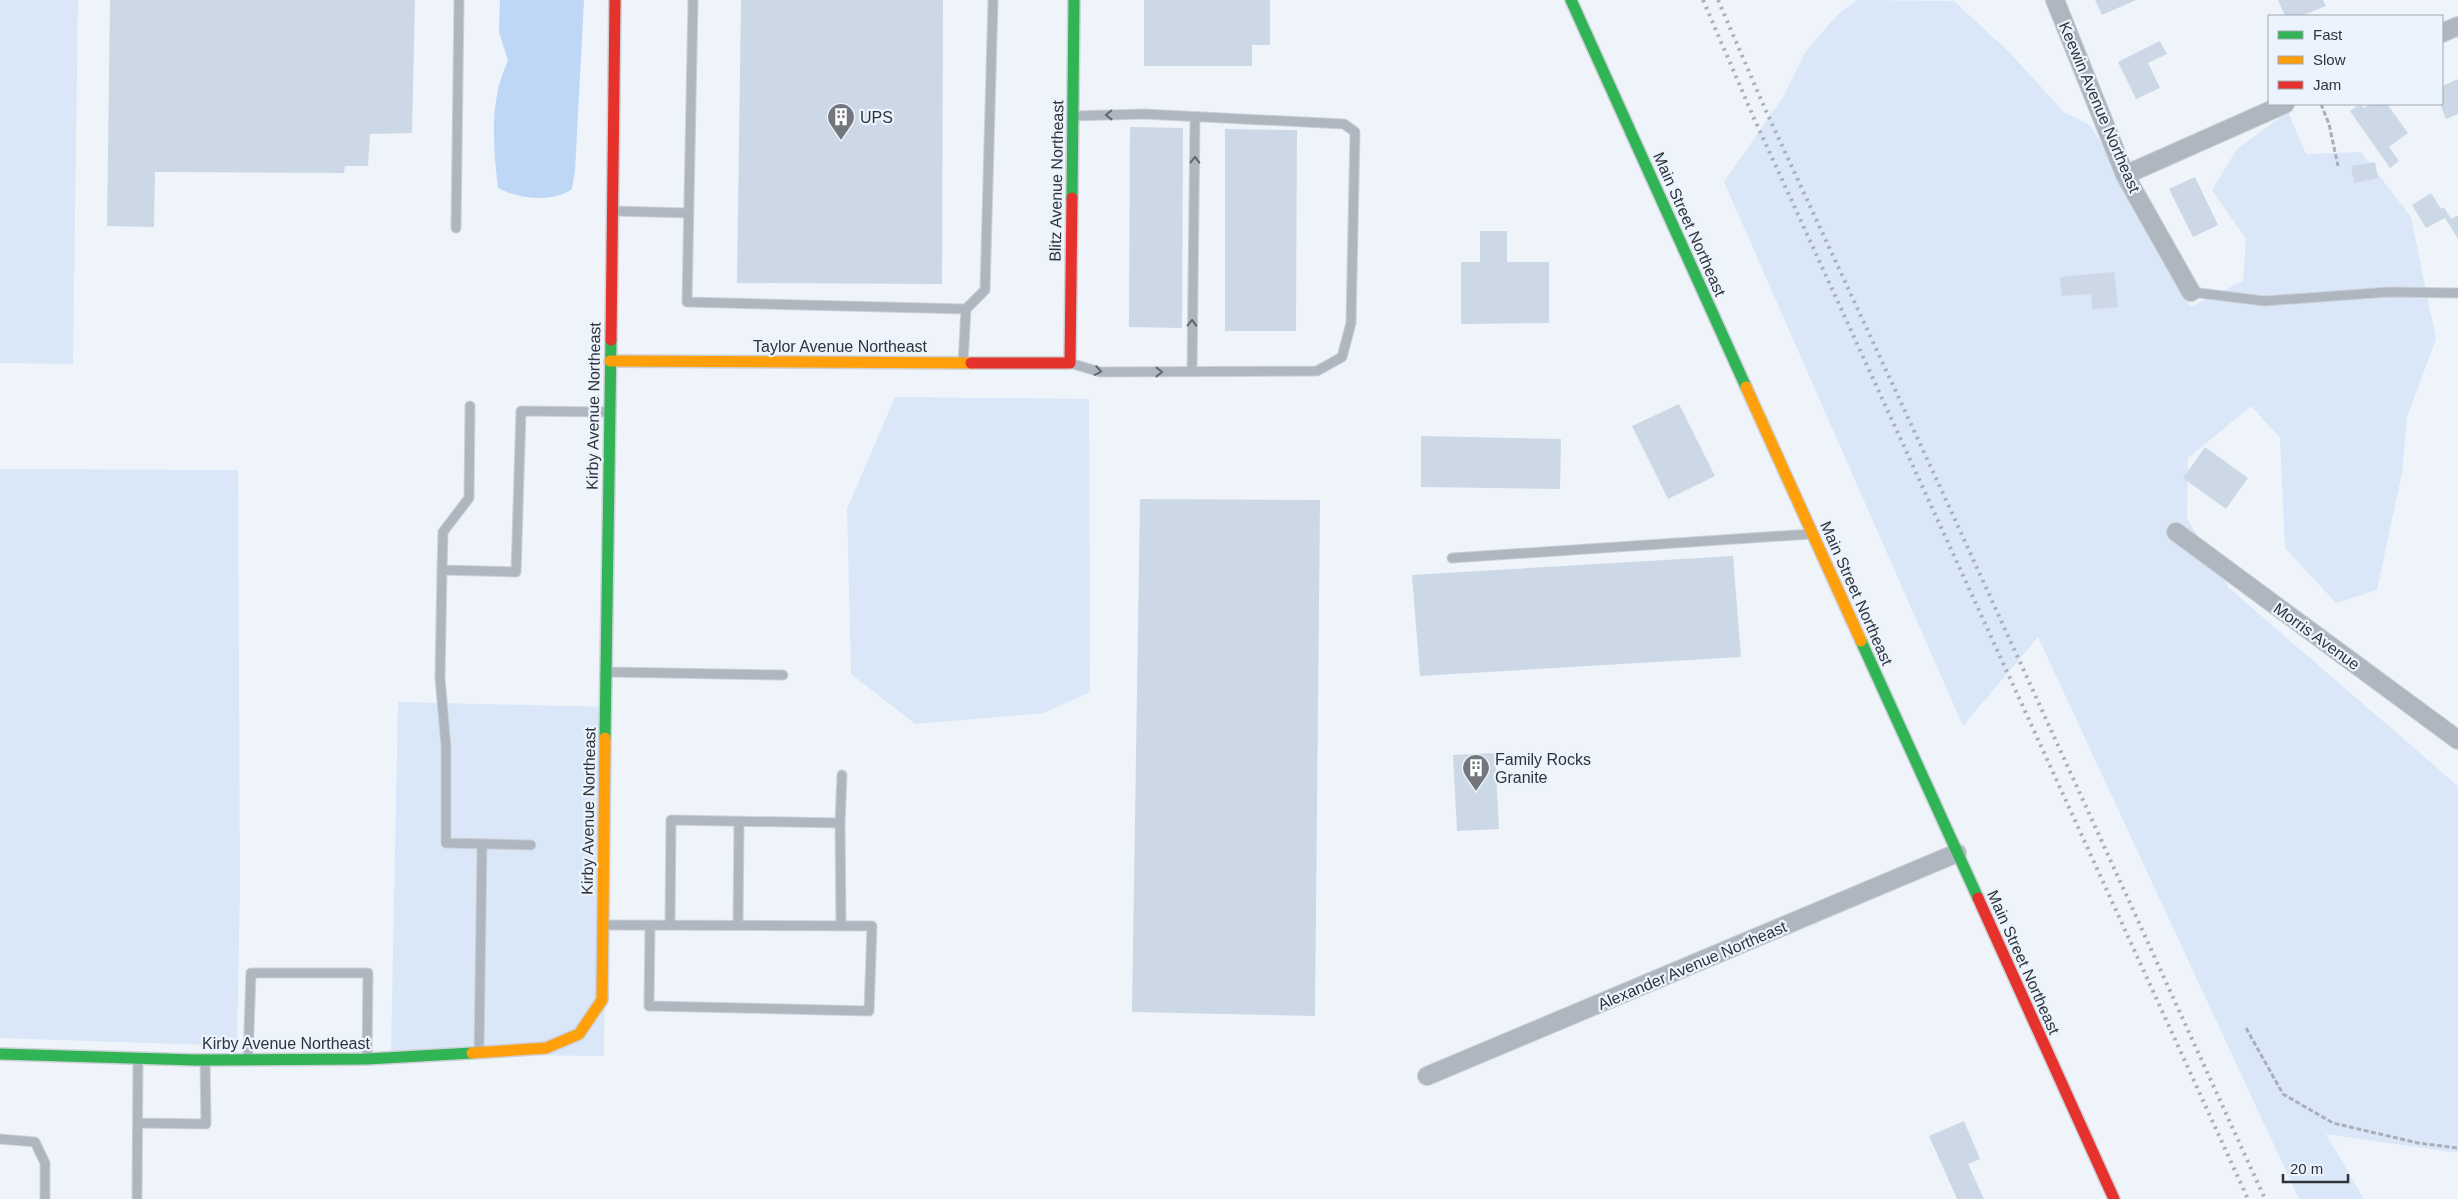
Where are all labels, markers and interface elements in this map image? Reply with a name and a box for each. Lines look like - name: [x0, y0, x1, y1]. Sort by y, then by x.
- legend: [2268, 15, 2443, 105]
- street label: Keewin Avenue Northeast: [2056, 19, 2143, 196]
- text: Fast: [2313, 26, 2343, 43]
- text: Slow: [2313, 51, 2346, 68]
- text: Jam: [2313, 76, 2341, 93]
- street label: Blitz Avenue Northeast: [1047, 100, 1066, 262]
- building icon: UPS: [826, 102, 856, 141]
- place label: UPS: [860, 109, 893, 126]
- one-way arrow: [1104, 110, 1112, 120]
- street label: Main Street Northeast: [1650, 150, 1729, 299]
- one-way arrow: [1190, 156, 1200, 164]
- one-way arrow: [1187, 319, 1198, 327]
- street label: Kirby Avenue Northeast: [584, 321, 603, 490]
- street label: Taylor Avenue Northeast: [753, 338, 928, 355]
- one-way arrow: [1094, 365, 1103, 375]
- one-way arrow: [1156, 367, 1164, 377]
- street label: Main Street Northeast: [1817, 519, 1896, 668]
- street label: Morris Avenue: [2270, 600, 2363, 673]
- street label: Kirby Avenue Northeast: [579, 726, 598, 895]
- place label: Family Rocks Granite: [1495, 751, 1591, 786]
- building icon: Family Rocks Granite: [1461, 753, 1491, 792]
- street label: Main Street Northeast: [1984, 888, 2063, 1037]
- street label: Alexander Avenue Northeast: [1595, 918, 1790, 1013]
- street label: Kirby Avenue Northeast: [202, 1035, 370, 1052]
- scale bar: [2283, 1152, 2348, 1184]
- text: 20 m: [2290, 1160, 2323, 1177]

